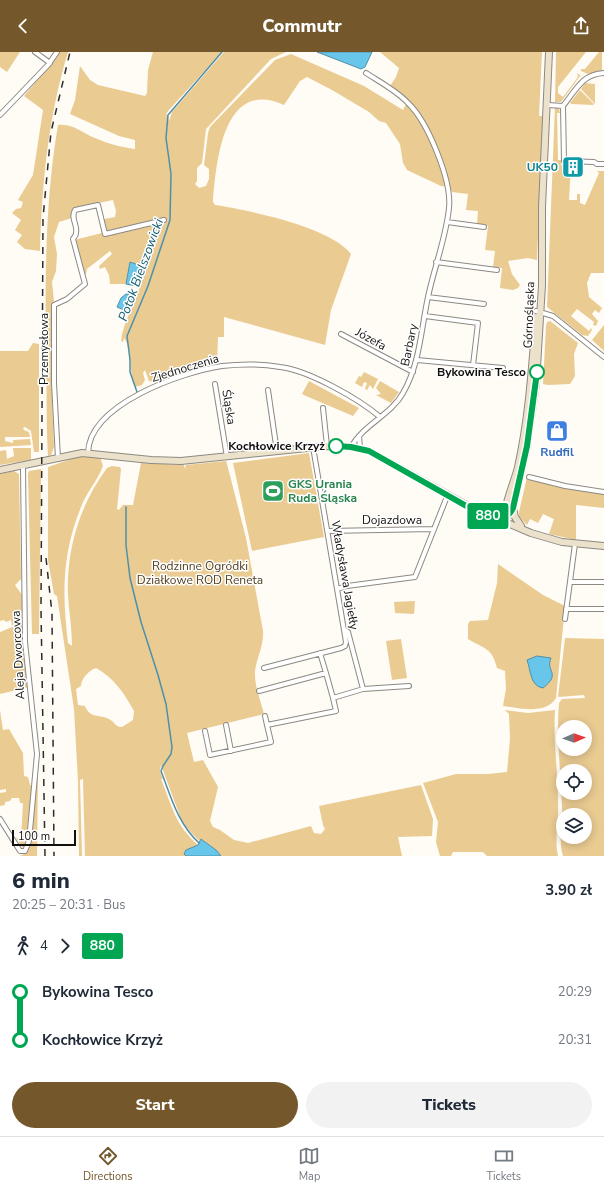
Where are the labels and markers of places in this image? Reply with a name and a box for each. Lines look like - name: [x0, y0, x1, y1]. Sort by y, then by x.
- building icon: UK50: [560, 154, 586, 180]
- place label: UK50: [527, 159, 558, 175]
- place label: Bykowina Tesco: [437, 364, 526, 380]
- marker: Bykowina Tesco: [529, 364, 545, 380]
- shop icon: Rudfil: [544, 418, 570, 444]
- place label: Kochłowice Krzyż: [228, 438, 325, 454]
- marker: Kochłowice Krzyż: [328, 438, 344, 454]
- place label: Rudfil: [540, 444, 574, 460]
- place label: GKS Urania Ruda Śląska: [288, 476, 357, 506]
- sports icon: GKS Urania Ruda Śląska: [260, 478, 286, 504]

